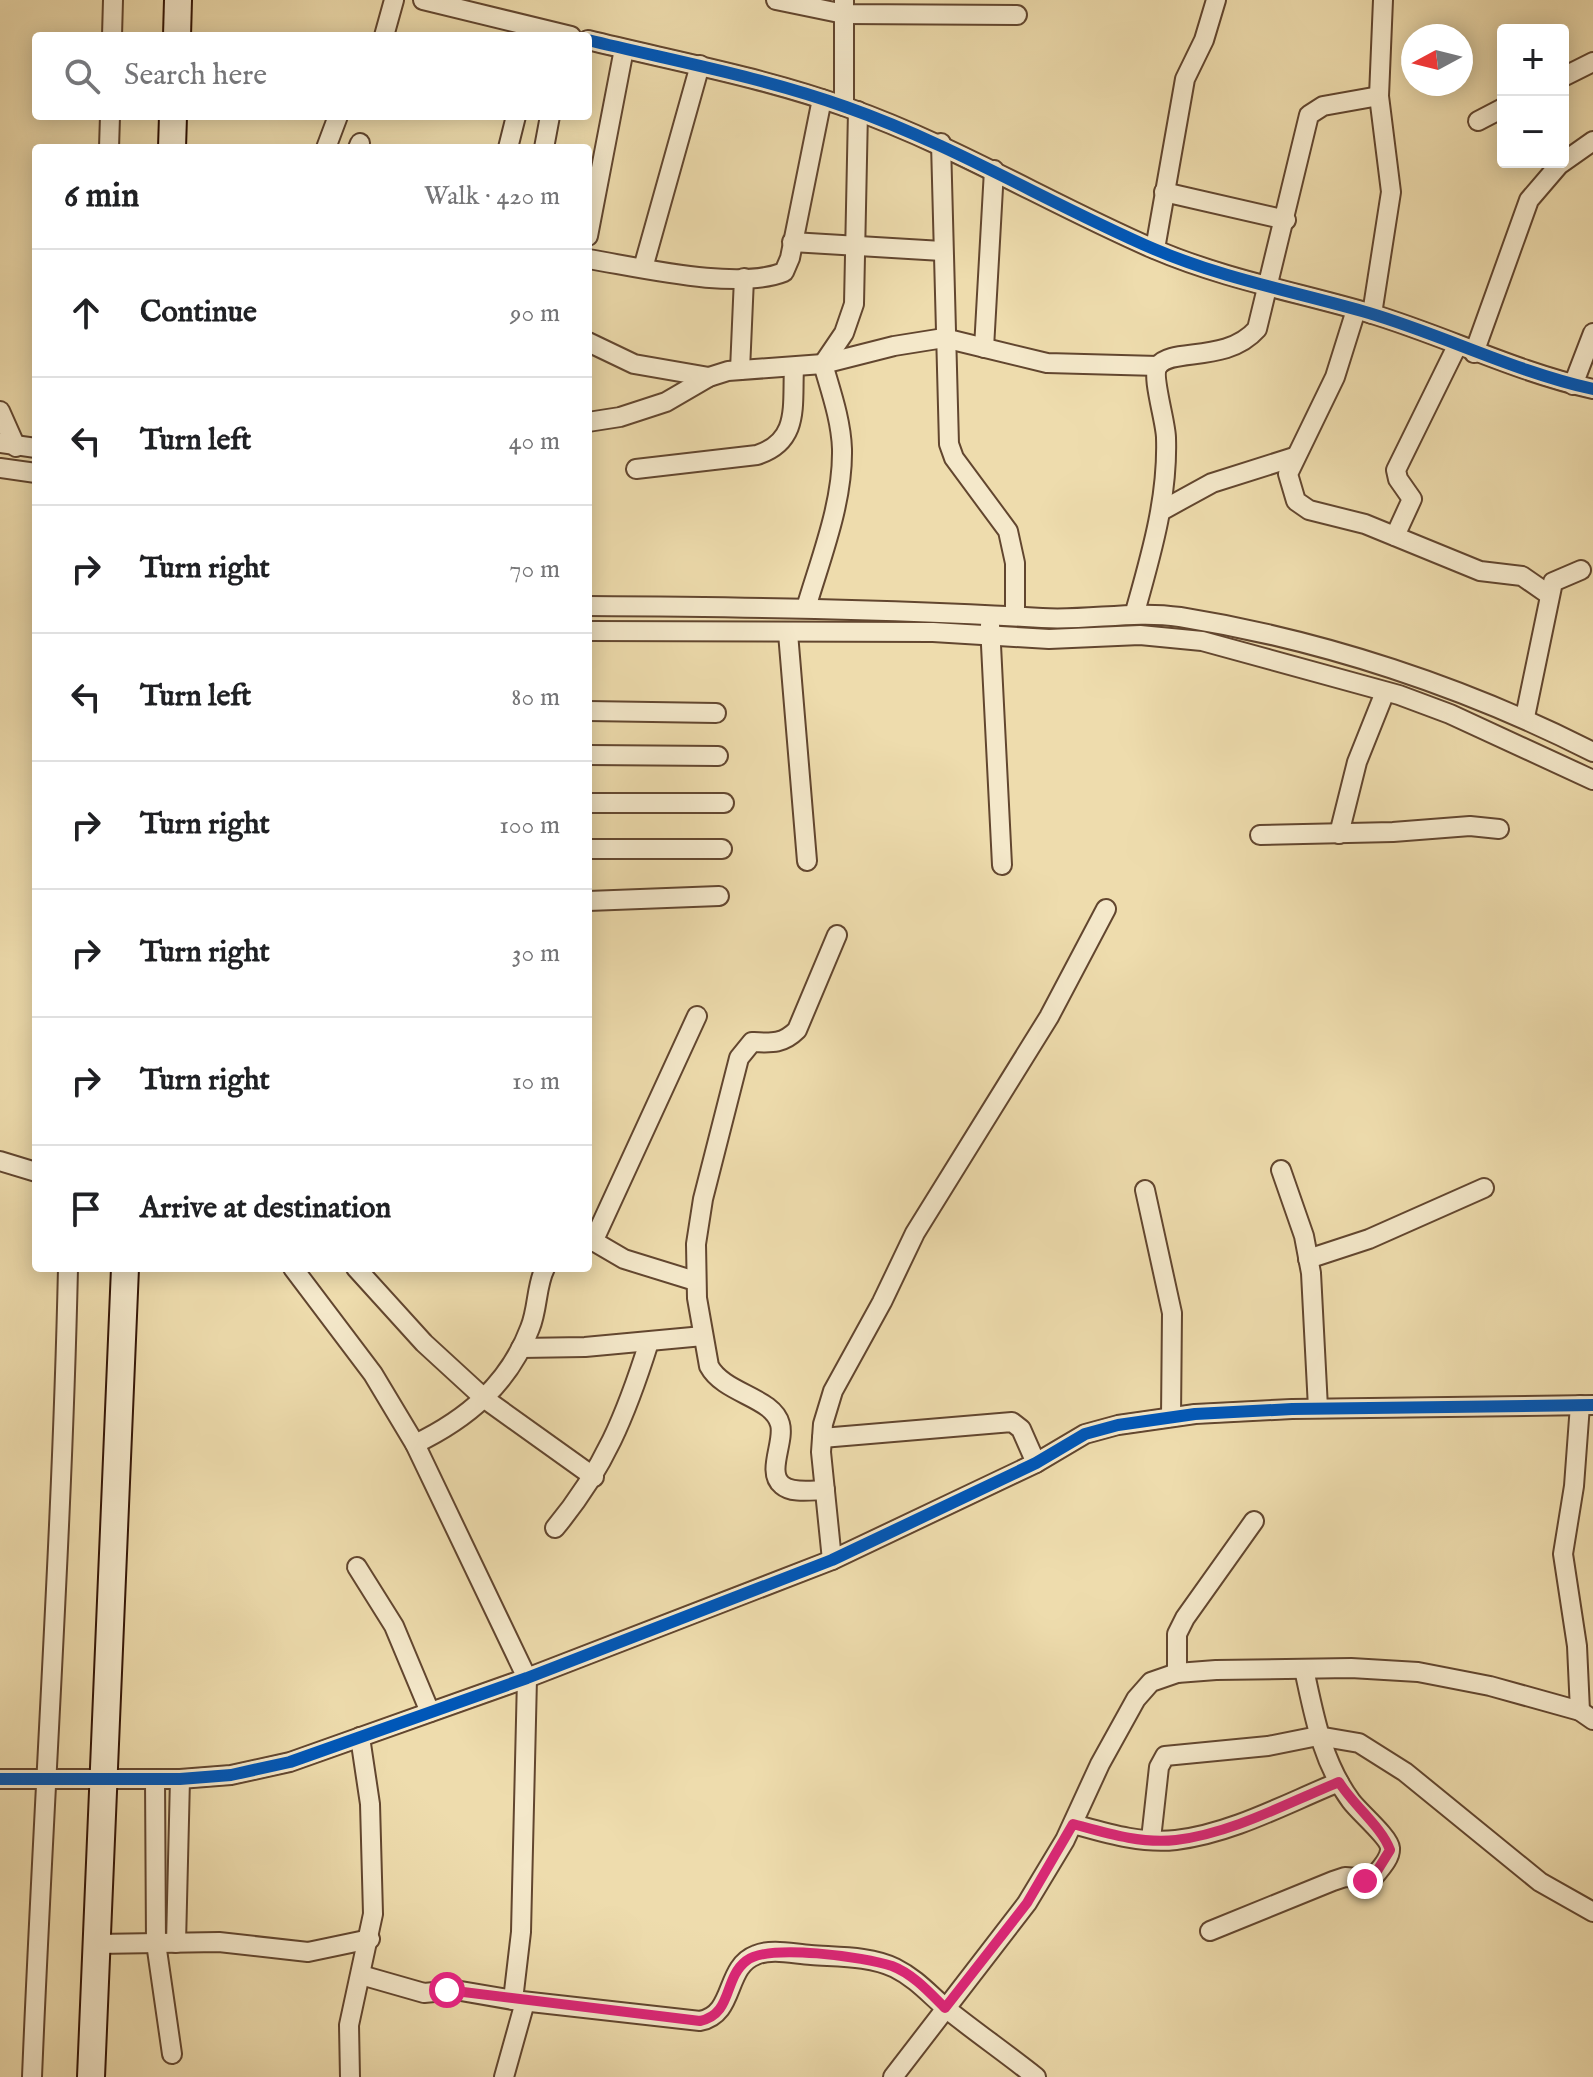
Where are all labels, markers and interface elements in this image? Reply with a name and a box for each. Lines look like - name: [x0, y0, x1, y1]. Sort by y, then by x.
- north arrow: [1401, 24, 1473, 96]
- map controls: [1497, 24, 1569, 168]
- button: +: [1497, 24, 1569, 96]
- search box: [32, 32, 592, 120]
- icon: search: [60, 54, 104, 98]
- text: Search here: [124, 57, 267, 95]
- button: −: [1497, 96, 1569, 168]
- text: 6 min: [64, 175, 139, 218]
- text: Walk · 420 m: [424, 180, 560, 213]
- icon: ahead: [64, 291, 108, 335]
- text: Continue: [140, 294, 257, 332]
- text: 90 m: [510, 297, 560, 330]
- icon: left: [64, 419, 108, 463]
- text: Turn left: [140, 422, 251, 460]
- text: 40 m: [509, 425, 560, 458]
- icon: right: [64, 547, 108, 591]
- text: Turn right: [140, 550, 270, 588]
- text: 70 m: [509, 553, 560, 586]
- icon: left: [64, 675, 108, 719]
- text: Turn left: [140, 678, 251, 716]
- text: 80 m: [511, 681, 560, 714]
- icon: right: [64, 803, 108, 847]
- text: Turn right: [140, 806, 270, 844]
- text: 100 m: [499, 809, 560, 842]
- icon: right: [64, 931, 108, 975]
- text: Turn right: [140, 934, 270, 972]
- text: 30 m: [512, 937, 560, 970]
- icon: right: [64, 1059, 108, 1103]
- text: Turn right: [140, 1062, 270, 1100]
- text: 10 m: [512, 1065, 560, 1098]
- icon: arrive: [64, 1187, 108, 1231]
- text: Arrive at destination: [140, 1190, 391, 1228]
- route end: [1347, 1863, 1383, 1899]
- route start: [429, 1972, 465, 2008]

